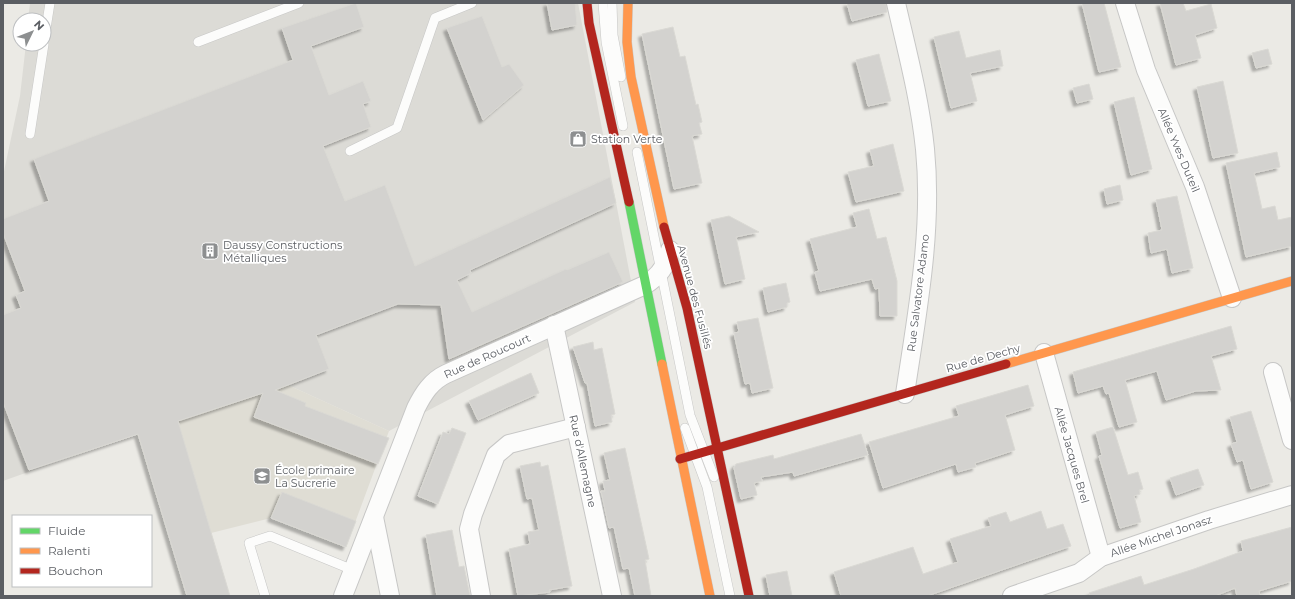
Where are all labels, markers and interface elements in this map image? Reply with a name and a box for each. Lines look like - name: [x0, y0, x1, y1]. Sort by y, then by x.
- north arrow: [12, 12, 52, 52]
- text: N: [31, 17, 47, 33]
- street label: Allée Yves Duteil: [1155, 106, 1203, 194]
- shop icon: Station Verte: [568, 129, 588, 149]
- place label: Station Verte: [591, 132, 663, 146]
- street label: Rue Salvatore Adamo: [904, 233, 932, 353]
- place label: Daussy Constructions Métalliques: [223, 238, 343, 265]
- building icon: Daussy Constructions Métalliques: [200, 241, 220, 261]
- street label: Avenue des Fusillés: [674, 243, 716, 351]
- street label: Rue de Roucourt: [441, 330, 533, 381]
- street label: Rue de Dechy: [944, 341, 1022, 375]
- street label: Allée Jacques Brel: [1051, 405, 1093, 505]
- street label: Rue d'Allemagne: [566, 413, 600, 509]
- place label: École primaire La Sucrerie: [275, 463, 355, 490]
- school or university icon: École primaire La Sucrerie: [252, 466, 272, 486]
- street label: Allée Michel Jonasz: [1108, 512, 1214, 560]
- legend: [12, 515, 152, 587]
- text: Fluide: [48, 523, 86, 538]
- text: Ralenti: [48, 543, 90, 558]
- text: Bouchon: [48, 563, 103, 578]

